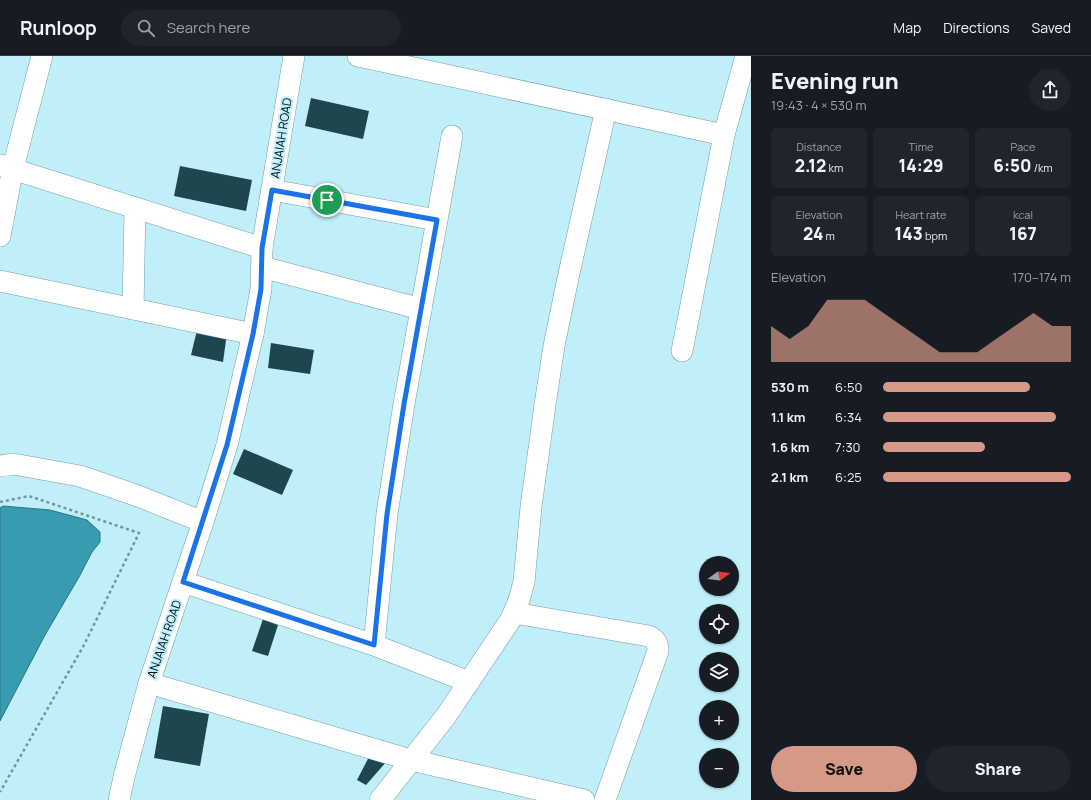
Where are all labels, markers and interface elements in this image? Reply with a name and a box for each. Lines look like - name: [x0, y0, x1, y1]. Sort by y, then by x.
- search box: [121, 10, 401, 46]
- text: Runloop: [20, 15, 97, 41]
- icon: search: [135, 17, 157, 39]
- text: Search here: [167, 17, 250, 38]
- text: Map: [893, 18, 921, 37]
- text: Directions: [943, 18, 1010, 37]
- text: Saved: [1032, 18, 1071, 37]
- text: Evening run: [771, 66, 899, 96]
- button: share: [1029, 69, 1071, 111]
- street label: ANJAIAH ROAD: [266, 96, 296, 180]
- text: 19:43 · 4 × 530 m: [771, 96, 866, 114]
- text: Distance: [796, 139, 842, 154]
- text: Time: [909, 139, 933, 154]
- text: Pace: [1011, 139, 1035, 154]
- text: 2.12: [795, 154, 826, 177]
- text: 14:29: [898, 154, 944, 177]
- text: 6:50: [993, 154, 1031, 177]
- text: km: [826, 160, 843, 175]
- text: /km: [1031, 160, 1053, 175]
- pin: [310, 183, 344, 217]
- icon: arrive: [316, 189, 338, 211]
- text: Elevation: [796, 207, 842, 222]
- text: Heart rate: [895, 207, 947, 222]
- text: kcal: [1013, 207, 1033, 222]
- text: 24: [803, 222, 823, 245]
- text: 143: [895, 222, 923, 245]
- text: 167: [1009, 222, 1037, 245]
- text: m: [823, 228, 835, 243]
- text: bpm: [923, 228, 947, 243]
- text: Elevation: [771, 268, 826, 286]
- text: 170–174 m: [1012, 268, 1071, 286]
- text: 530 m: [771, 378, 809, 396]
- text: 6:50: [835, 378, 862, 396]
- text: 1.1 km: [771, 408, 806, 426]
- text: 6:34: [835, 408, 862, 426]
- text: 1.6 km: [771, 438, 809, 456]
- text: 7:30: [835, 438, 861, 456]
- text: 2.1 km: [771, 468, 808, 486]
- text: 6:25: [835, 468, 862, 486]
- north arrow: [699, 556, 739, 596]
- map controls: [699, 556, 739, 788]
- street label: ANJAIAH ROAD: [143, 598, 185, 680]
- button: locate: [699, 604, 739, 644]
- button: layers: [699, 652, 739, 692]
- button: +: [699, 700, 739, 740]
- button: Save: [771, 746, 917, 792]
- button: Share: [925, 746, 1071, 792]
- button: −: [699, 748, 739, 788]

